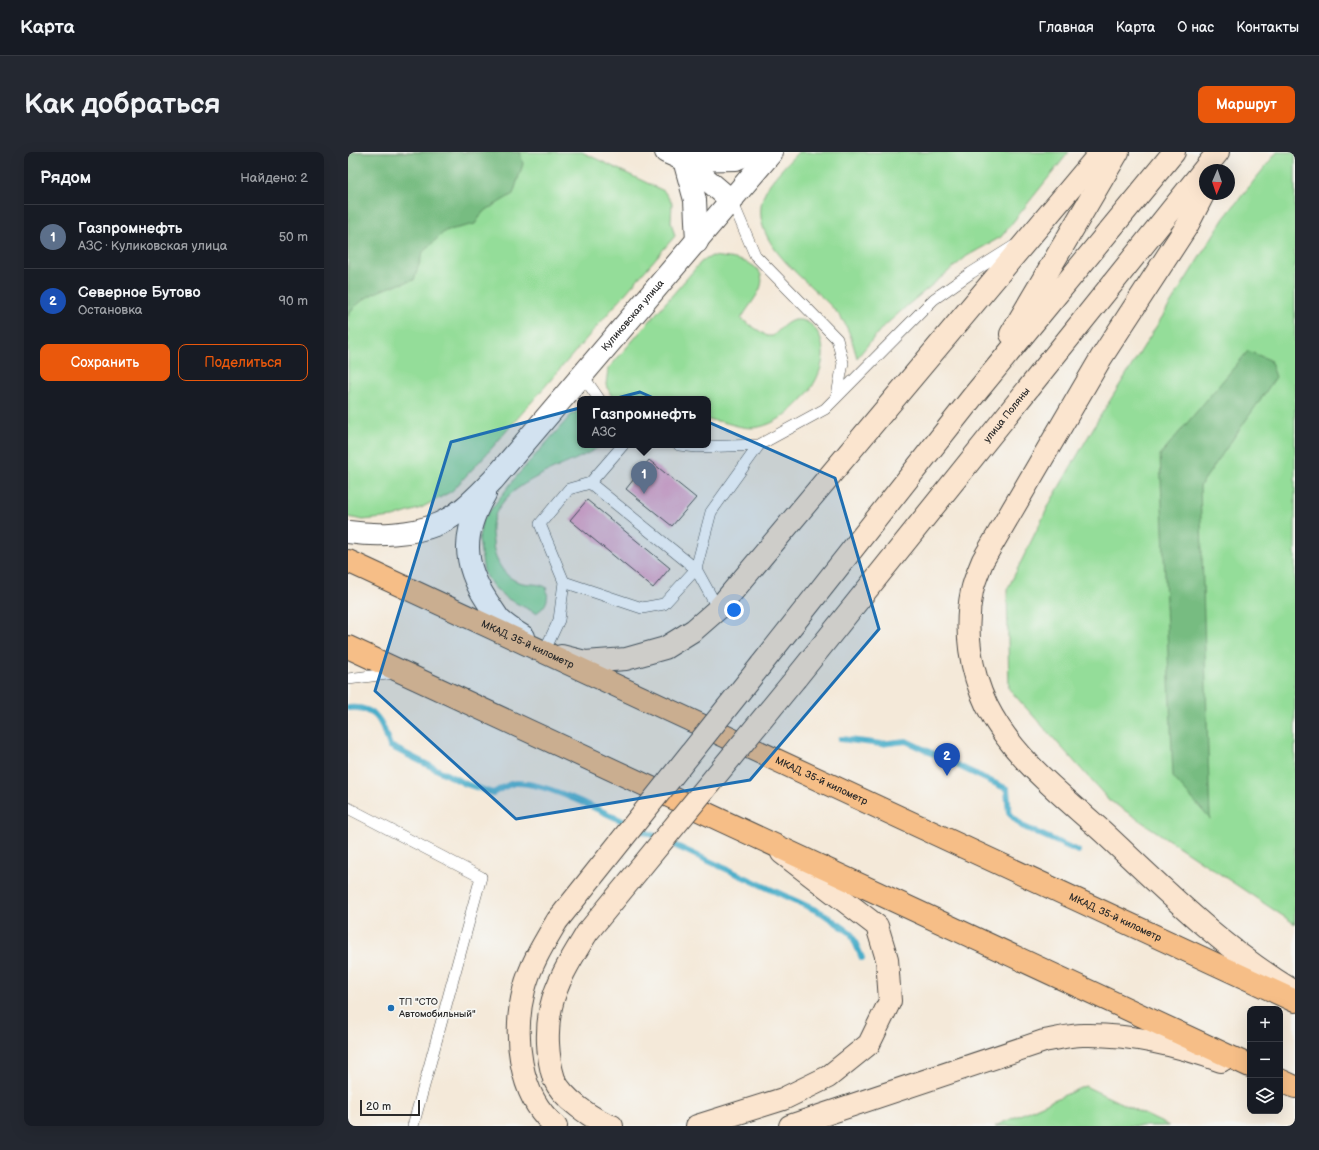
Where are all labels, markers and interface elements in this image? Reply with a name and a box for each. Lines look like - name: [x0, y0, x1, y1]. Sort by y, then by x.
- text: Карта: [20, 16, 74, 39]
- text: Главная: [1039, 19, 1094, 36]
- text: Карта: [1116, 19, 1155, 36]
- text: О нас: [1177, 19, 1214, 36]
- text: Контакты: [1236, 19, 1299, 36]
- button: Маршрут: [1198, 86, 1295, 123]
- text: Как добраться: [24, 88, 221, 121]
- north arrow: [1199, 164, 1235, 200]
- text: Рядом: [40, 168, 91, 188]
- text: Найдено: 2: [240, 170, 308, 186]
- text: Газпромнефть: [78, 219, 183, 238]
- text: 1: [50, 229, 56, 245]
- text: 50 m: [279, 229, 308, 245]
- text: АЗС · Куликовская улица: [78, 238, 228, 254]
- street label: Куликовская улица: [599, 277, 667, 354]
- text: Северное Бутово: [78, 283, 201, 302]
- text: 2: [49, 293, 57, 309]
- text: 90 m: [279, 293, 308, 309]
- text: Остановка: [78, 302, 143, 318]
- button: Сохранить: [40, 344, 170, 381]
- button: Поделиться: [178, 344, 308, 381]
- street label: улица Поляны: [981, 385, 1033, 445]
- popup: [577, 396, 711, 448]
- text: Газпромнефть: [592, 405, 696, 424]
- text: АЗС: [592, 424, 616, 440]
- pin: 1: [631, 461, 657, 494]
- your location: [724, 600, 744, 620]
- street label: МКАД, 35-й километр: [479, 618, 576, 671]
- pin: 2: [934, 743, 960, 776]
- street label: МКАД, 35-й километр: [773, 754, 870, 808]
- street label: МКАД, 35-й километр: [1067, 891, 1164, 944]
- place label: ТП "СТО Автомобильный": [398, 996, 476, 1020]
- marker: ТП "СТО Автомобильный": [386, 1003, 396, 1013]
- map controls: [1247, 1006, 1283, 1114]
- button: +: [1247, 1006, 1283, 1042]
- button: −: [1247, 1042, 1283, 1078]
- button: layers: [1247, 1078, 1283, 1114]
- scale bar: [360, 1098, 420, 1117]
- text: 20 m: [366, 1100, 391, 1113]

